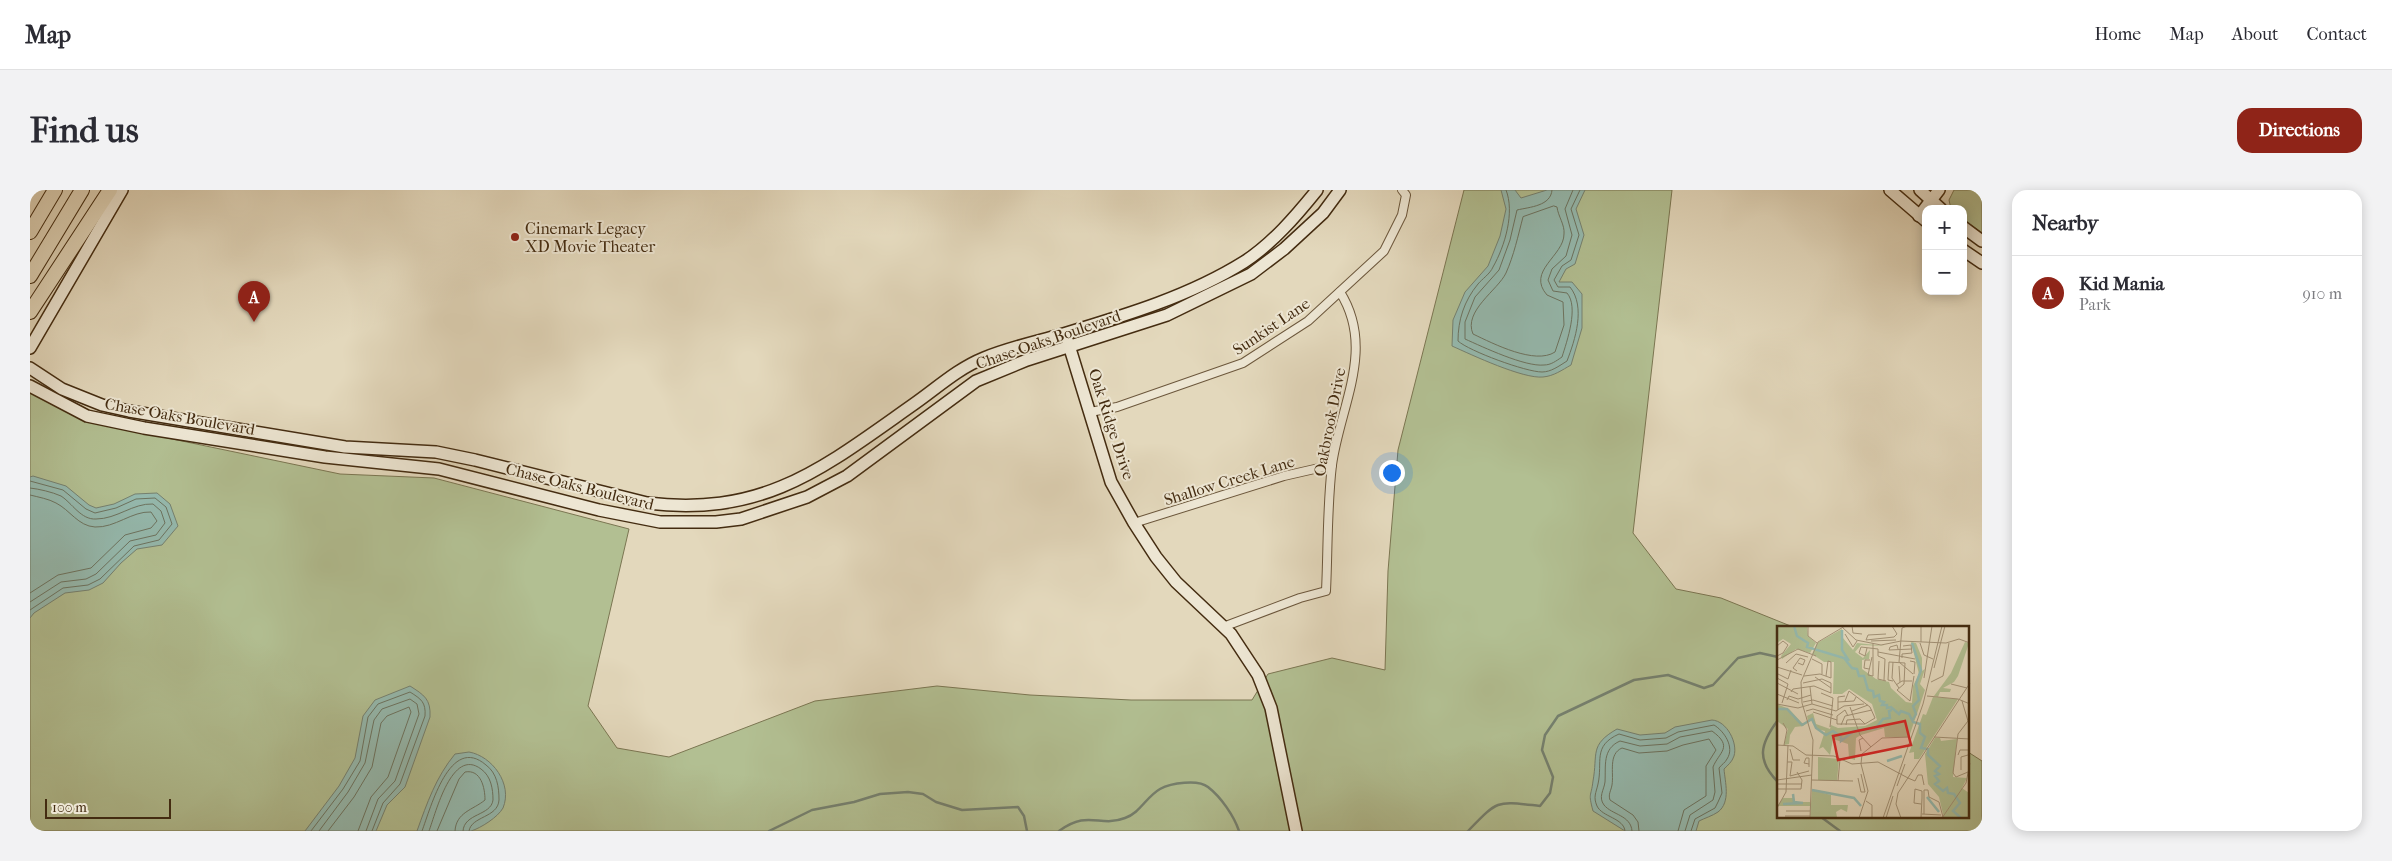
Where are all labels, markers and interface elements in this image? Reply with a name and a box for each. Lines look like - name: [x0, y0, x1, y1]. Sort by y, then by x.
- text: Map: [25, 21, 71, 49]
- text: Home: [2094, 24, 2141, 45]
- text: Map: [2169, 24, 2204, 45]
- text: About: [2232, 24, 2278, 45]
- text: Contact: [2306, 24, 2367, 45]
- button: Directions: [2237, 108, 2362, 153]
- text: Find us: [30, 110, 139, 151]
- map controls: [1922, 205, 1967, 295]
- button: +: [1922, 205, 1967, 250]
- text: Nearby: [2032, 211, 2098, 235]
- place label: Cinemark Legacy XD Movie Theater: [525, 219, 655, 256]
- marker: Cinemark Legacy XD Movie Theater: [509, 231, 521, 243]
- button: −: [1922, 250, 1967, 295]
- text: Kid Mania: [2079, 273, 2164, 295]
- pin: A: [238, 281, 270, 322]
- text: A: [2043, 284, 2053, 303]
- text: 910 m: [2302, 284, 2342, 303]
- street label: Sunkist Lane: [1229, 294, 1313, 359]
- text: Park: [2079, 295, 2111, 314]
- street label: Chase Oaks Boulevard: [973, 306, 1123, 373]
- street label: Oak Ridge Drive: [1085, 366, 1138, 482]
- street label: Oakbrook Drive: [1310, 366, 1349, 478]
- street label: Chase Oaks Boulevard: [103, 394, 257, 439]
- street label: Shallow Creek Lane: [1162, 452, 1297, 509]
- street label: Chase Oaks Boulevard: [504, 459, 656, 514]
- your location: [1379, 460, 1405, 486]
- inset map: [1777, 626, 1970, 818]
- scale bar: [45, 796, 171, 819]
- text: 100 m: [52, 799, 87, 816]

